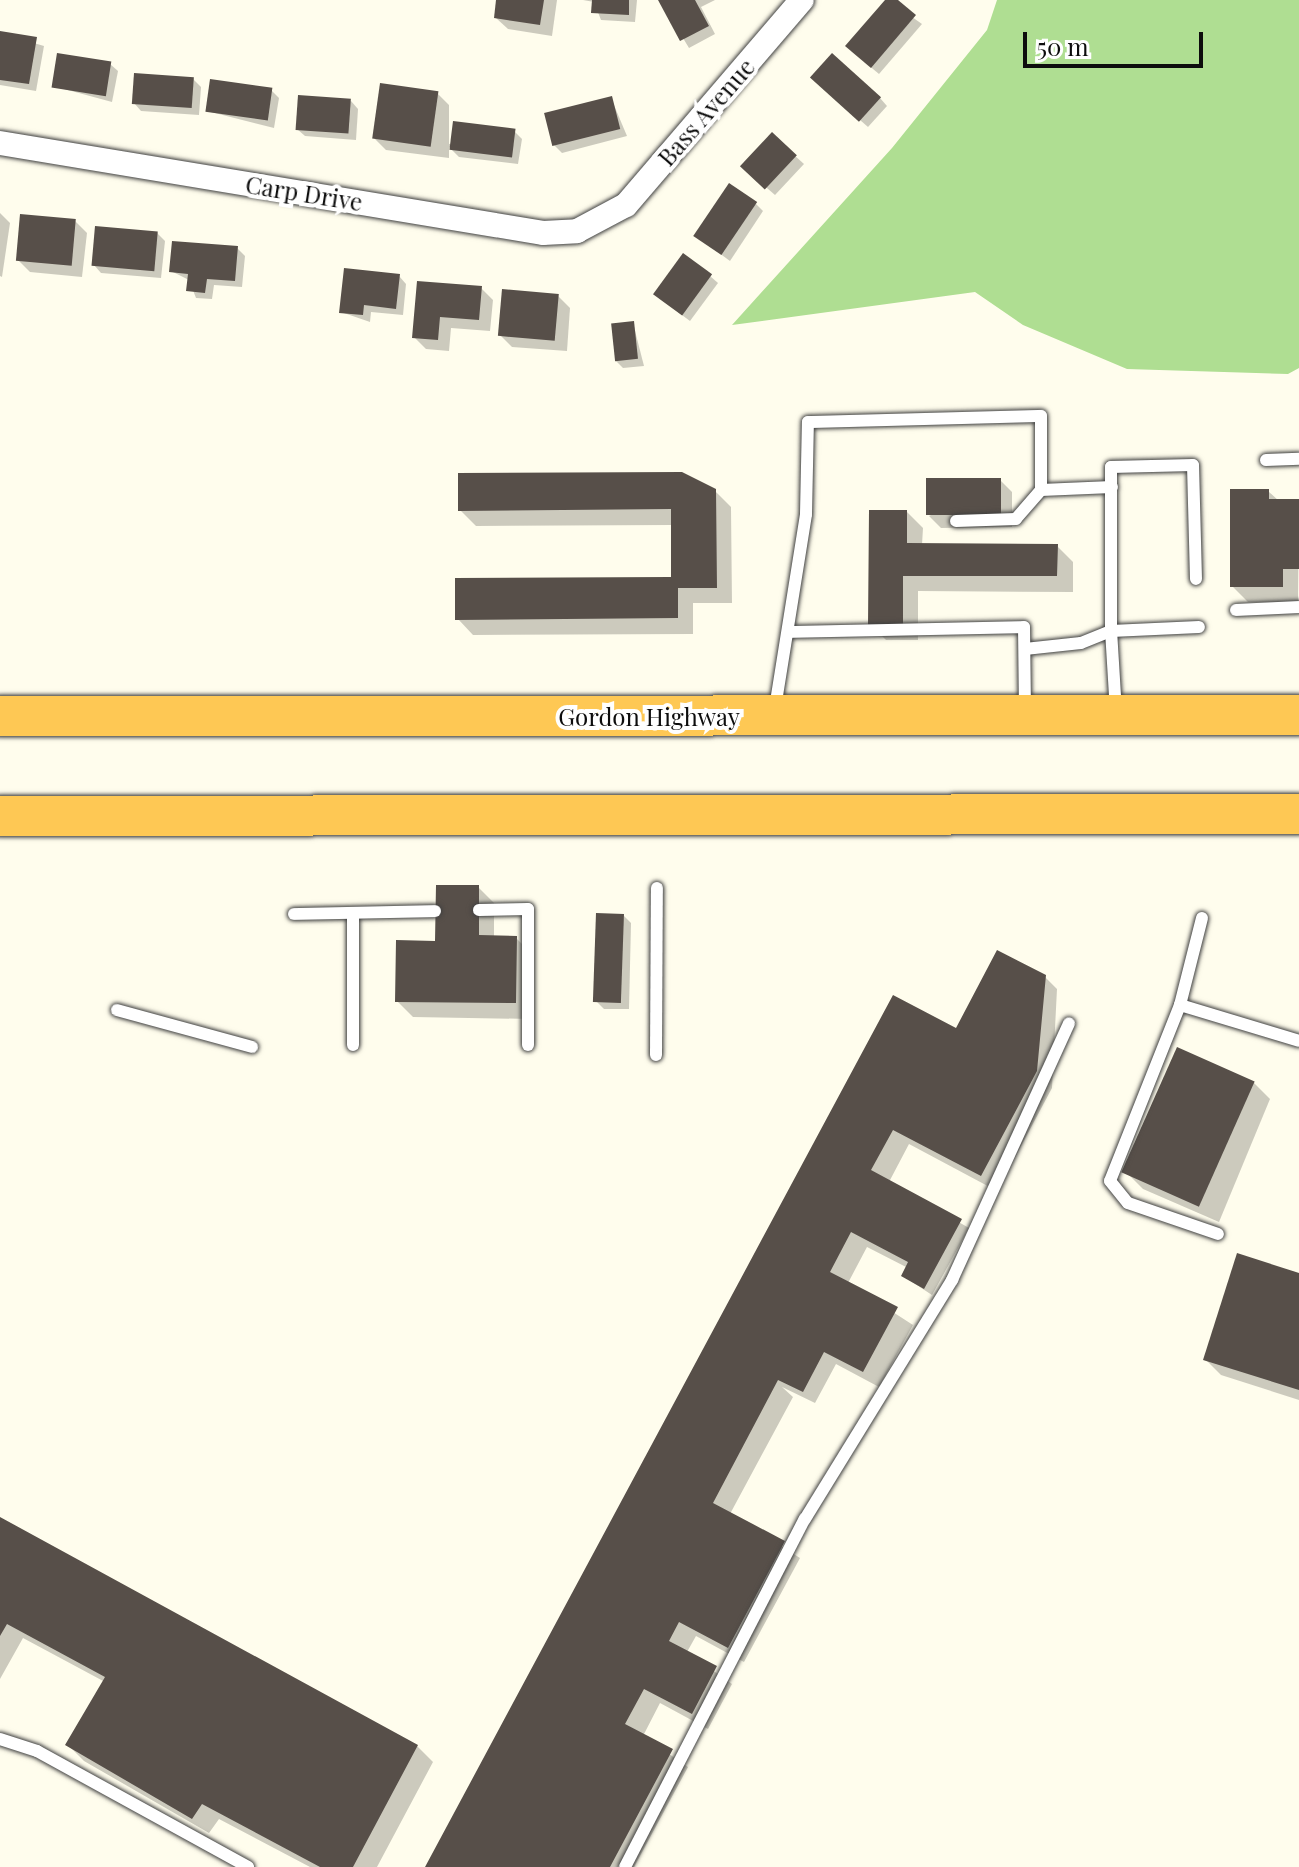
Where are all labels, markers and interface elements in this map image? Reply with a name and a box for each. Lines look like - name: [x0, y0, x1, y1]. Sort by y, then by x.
- scale bar: [1027, 16, 1207, 66]
- text: 50 m: [1037, 30, 1089, 62]
- street label: Bass Avenue: [651, 52, 761, 172]
- street label: Carp Drive: [244, 170, 364, 216]
- street label: Gordon Highway: [558, 703, 740, 731]

